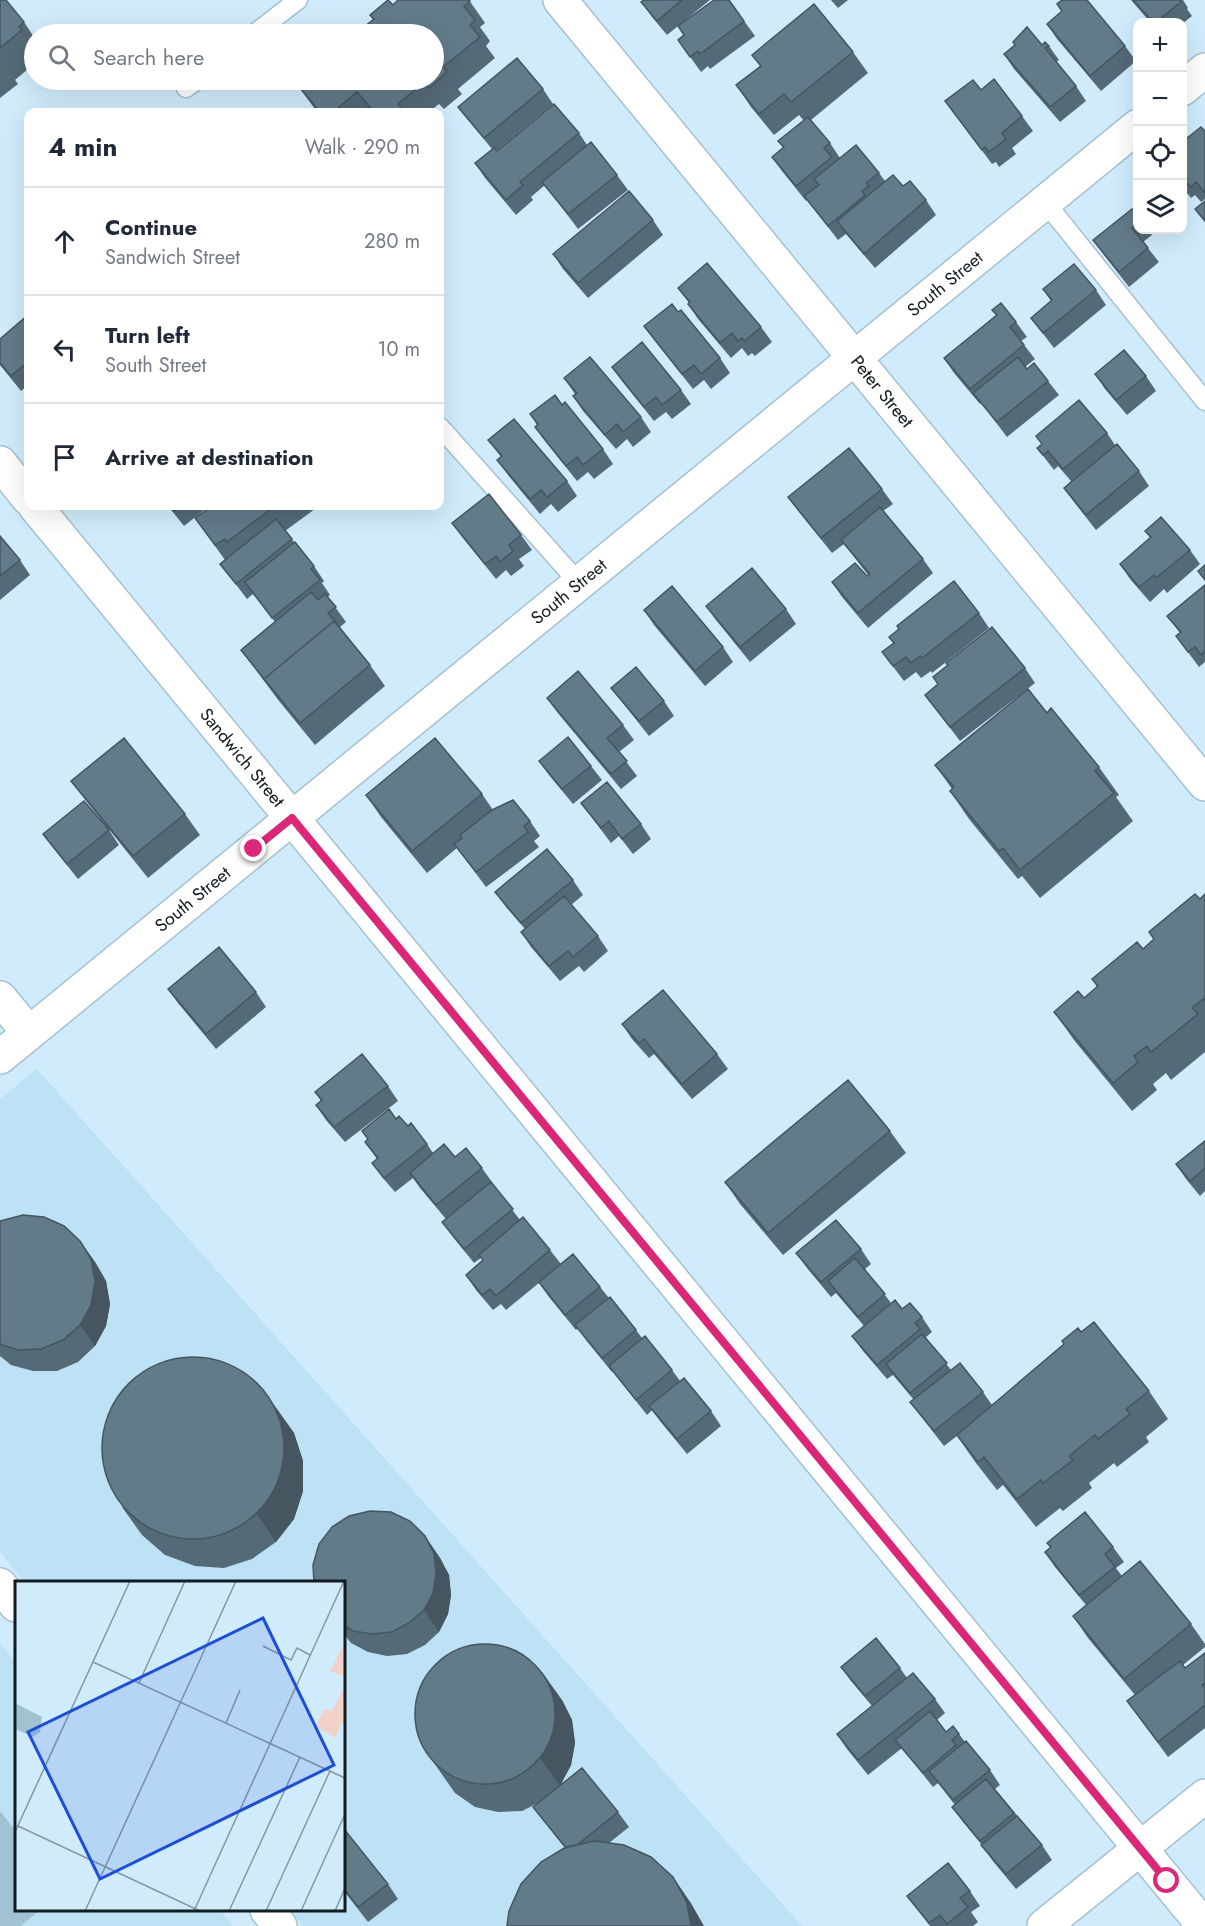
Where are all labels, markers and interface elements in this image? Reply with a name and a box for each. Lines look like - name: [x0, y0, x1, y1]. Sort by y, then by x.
- map controls: [1133, 18, 1187, 234]
- button: +: [1133, 18, 1187, 72]
- search box: [24, 24, 444, 90]
- icon: search: [45, 41, 78, 74]
- text: Search here: [93, 41, 204, 73]
- button: −: [1133, 72, 1187, 126]
- button: locate: [1133, 126, 1187, 180]
- text: 4 min: [48, 128, 117, 166]
- text: Walk · 290 m: [305, 133, 420, 162]
- button: layers: [1133, 180, 1187, 234]
- text: Continue: [105, 211, 197, 243]
- icon: ahead: [48, 225, 81, 258]
- text: 280 m: [364, 227, 420, 256]
- text: Sandwich Street: [105, 243, 240, 272]
- street label: South Street: [901, 244, 989, 323]
- text: Turn left: [105, 319, 190, 351]
- icon: left: [48, 333, 81, 366]
- text: 10 m: [377, 335, 420, 364]
- street label: Peter Street: [844, 350, 920, 434]
- text: South Street: [105, 351, 206, 380]
- icon: arrive: [48, 441, 81, 474]
- text: Arrive at destination: [105, 441, 314, 473]
- street label: South Street: [525, 552, 613, 631]
- street label: Sandwich Street: [193, 702, 291, 813]
- route end: [240, 835, 266, 861]
- street label: South Street: [149, 860, 237, 938]
- inset map: [15, 1581, 345, 1911]
- route start: [1153, 1867, 1179, 1893]

